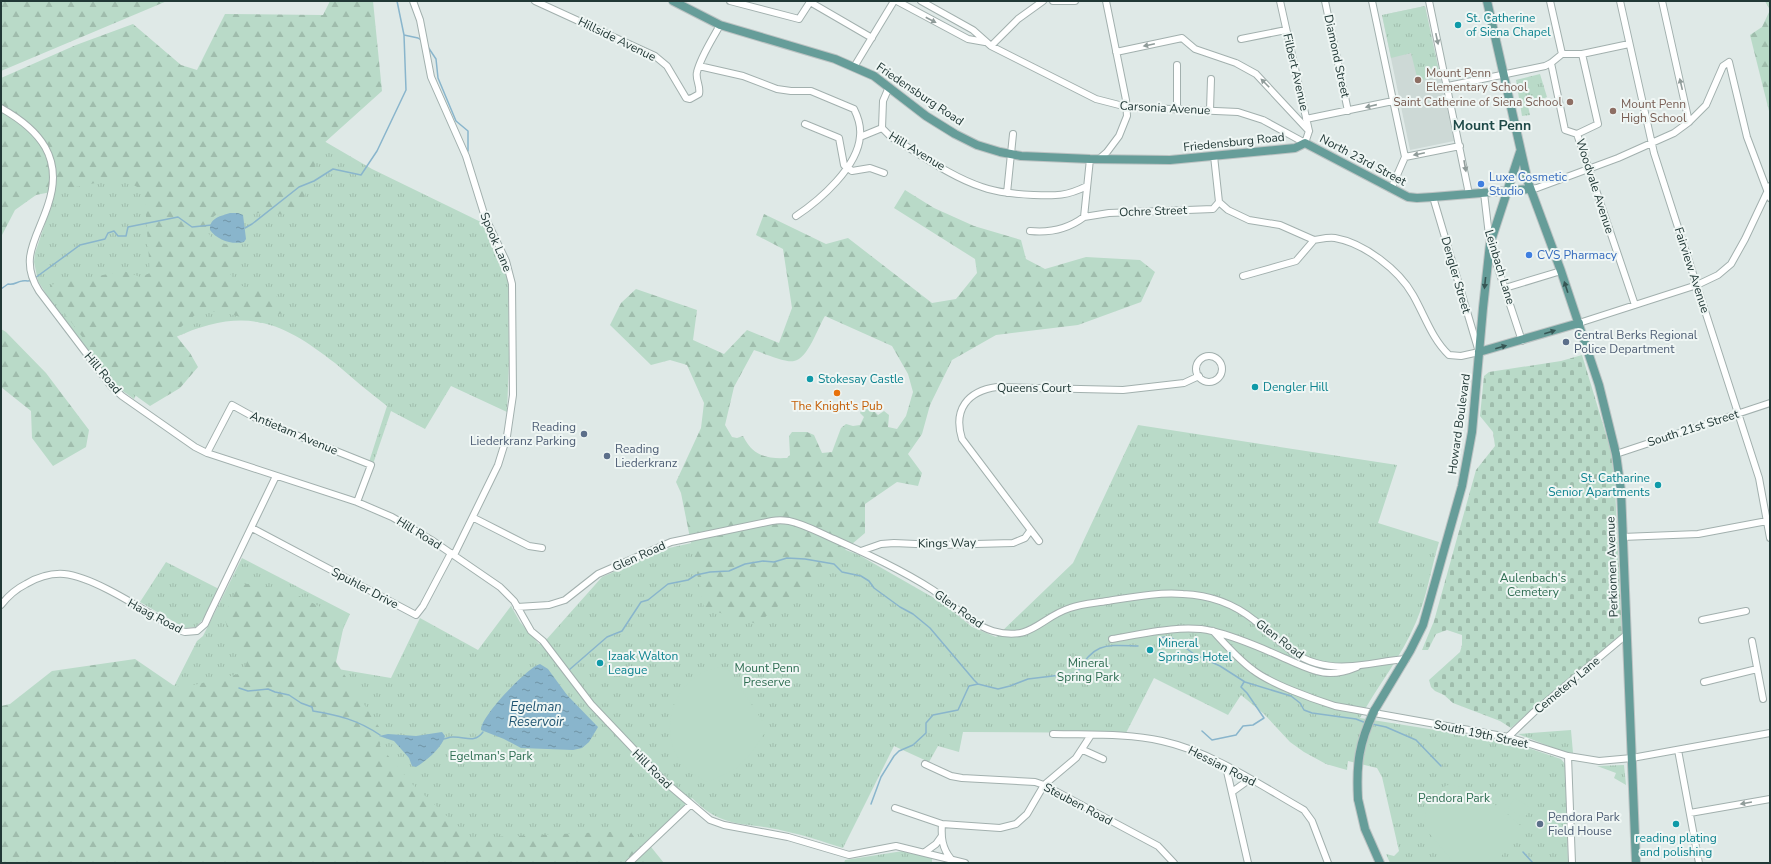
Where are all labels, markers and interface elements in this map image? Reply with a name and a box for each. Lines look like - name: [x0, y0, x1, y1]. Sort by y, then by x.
- place label: St. Catherine of Siena Chapel: [1466, 10, 1551, 40]
- street label: Hillside Avenue: [575, 13, 659, 65]
- street label: Diamond Street: [1320, 13, 1354, 100]
- one-way arrow: [926, 17, 937, 23]
- marker: St. Catherine of Siena Chapel: [1453, 20, 1463, 30]
- street label: Filbert Avenue: [1279, 32, 1313, 112]
- one-way arrow: [1435, 33, 1441, 45]
- one-way arrow: [1143, 42, 1155, 48]
- street label: Friedensburg Road: [873, 59, 967, 129]
- place label: Mount Penn Elementary School: [1426, 65, 1528, 95]
- marker: Mount Penn Elementary School: [1413, 75, 1423, 85]
- one-way arrow: [1260, 78, 1270, 88]
- one-way arrow: [1677, 78, 1683, 90]
- place label: Saint Catherine of Siena School: [1393, 94, 1562, 110]
- place label: Mount Penn High School: [1621, 96, 1687, 126]
- marker: Saint Catherine of Siena School: [1565, 97, 1575, 107]
- street label: Carsonia Avenue: [1119, 98, 1211, 118]
- one-way arrow: [1364, 104, 1377, 110]
- marker: Mount Penn High School: [1608, 106, 1618, 116]
- district label: Mount Penn: [1453, 116, 1531, 135]
- street label: Hill Avenue: [886, 128, 948, 174]
- street label: Friedensburg Road: [1183, 129, 1285, 155]
- street label: North 23rd Street: [1317, 130, 1410, 190]
- street label: Woodvale Avenue: [1572, 136, 1618, 236]
- one-way arrow: [1413, 151, 1425, 157]
- one-way arrow: [1462, 160, 1468, 172]
- place label: Luxe Cosmetic Studio: [1489, 169, 1567, 199]
- marker: Luxe Cosmetic Studio: [1476, 179, 1486, 189]
- street label: Ochre Street: [1119, 202, 1188, 220]
- street label: Spook Lane: [476, 210, 516, 274]
- street label: Fairview Avenue: [1671, 225, 1713, 315]
- street label: Leinbach Lane: [1481, 228, 1519, 306]
- street label: Dengler Street: [1437, 235, 1475, 316]
- place label: CVS Pharmacy: [1537, 247, 1618, 263]
- marker: CVS Pharmacy: [1524, 250, 1534, 260]
- one-way arrow: [1482, 277, 1488, 289]
- one-way arrow: [1563, 280, 1569, 292]
- place label: Central Berks Regional Police Department: [1574, 327, 1698, 357]
- one-way arrow: [1545, 329, 1557, 335]
- marker: Central Berks Regional Police Department: [1561, 337, 1571, 347]
- one-way arrow: [1494, 343, 1507, 349]
- street label: Hill Road: [81, 349, 125, 397]
- place label: Stokesay Castle: [818, 371, 904, 387]
- street label: Howard Boulevard: [1444, 373, 1474, 475]
- marker: Stokesay Castle: [805, 374, 815, 384]
- place label: Dengler Hill: [1263, 379, 1329, 395]
- street label: Queens Court: [997, 380, 1072, 396]
- marker: Dengler Hill: [1250, 382, 1260, 392]
- marker: The Knight's Pub: [832, 388, 842, 398]
- place label: The Knight's Pub: [791, 398, 883, 414]
- street label: South 21st Street: [1645, 405, 1741, 450]
- street label: Antietam Avenue: [248, 407, 340, 459]
- place label: Reading Liederkranz Parking: [470, 419, 576, 449]
- marker: Reading Liederkranz Parking: [579, 429, 589, 439]
- place label: Reading Liederkranz: [615, 441, 678, 471]
- marker: Reading Liederkranz: [602, 451, 612, 461]
- place label: St. Catharine Senior Apartments: [1548, 470, 1650, 500]
- marker: St. Catharine Senior Apartments: [1653, 480, 1663, 490]
- street label: Hill Road: [394, 513, 444, 553]
- street label: Perkiomen Avenue: [1602, 516, 1622, 618]
- street label: Kings Way: [918, 534, 977, 552]
- street label: Glen Road: [610, 537, 668, 575]
- street label: Spuhler Drive: [329, 564, 401, 612]
- park label: Aulenbach's Cemetery: [1500, 570, 1566, 600]
- street label: Glen Road: [931, 586, 987, 632]
- street label: Haag Road: [125, 595, 185, 637]
- street label: Glen Road: [1253, 616, 1307, 662]
- place label: Mineral Springs Hotel: [1158, 635, 1232, 665]
- marker: Mineral Springs Hotel: [1145, 645, 1155, 655]
- place label: Izaak Walton League: [608, 648, 678, 678]
- street label: Cemetery Lane: [1531, 653, 1603, 717]
- park label: Mineral Spring Park: [1057, 655, 1120, 685]
- marker: Izaak Walton League: [595, 658, 605, 668]
- park label: Mount Penn Preserve: [734, 660, 800, 690]
- water label: Egelman Reservoir: [508, 698, 564, 731]
- street label: South 19th Street: [1432, 716, 1530, 752]
- street label: Hessian Road: [1185, 742, 1259, 790]
- street label: Hill Road: [629, 746, 675, 792]
- park label: Egelman's Park: [450, 748, 533, 764]
- street label: Steuben Road: [1041, 779, 1115, 829]
- park label: Pendora Park: [1418, 790, 1491, 806]
- one-way arrow: [1740, 800, 1752, 806]
- place label: Pendora Park Field House: [1548, 809, 1621, 839]
- marker: Pendora Park Field House: [1535, 819, 1545, 829]
- marker: reading plating and polishing: [1671, 819, 1681, 829]
- place label: reading plating and polishing: [1635, 830, 1717, 860]

